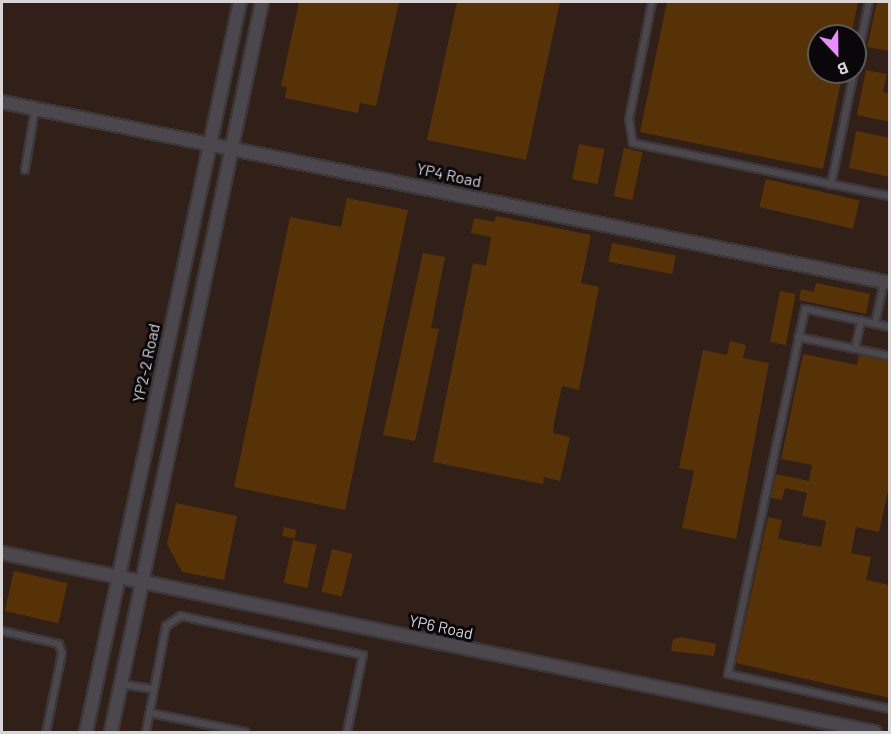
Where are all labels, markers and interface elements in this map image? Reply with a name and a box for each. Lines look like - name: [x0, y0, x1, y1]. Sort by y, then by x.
- north arrow: [807, 24, 867, 84]
- text: B: [835, 59, 851, 80]
- street label: YP4 Road: [415, 159, 483, 191]
- street label: YP2-2 Road: [128, 322, 164, 404]
- street label: YP6 Road: [407, 611, 475, 643]

